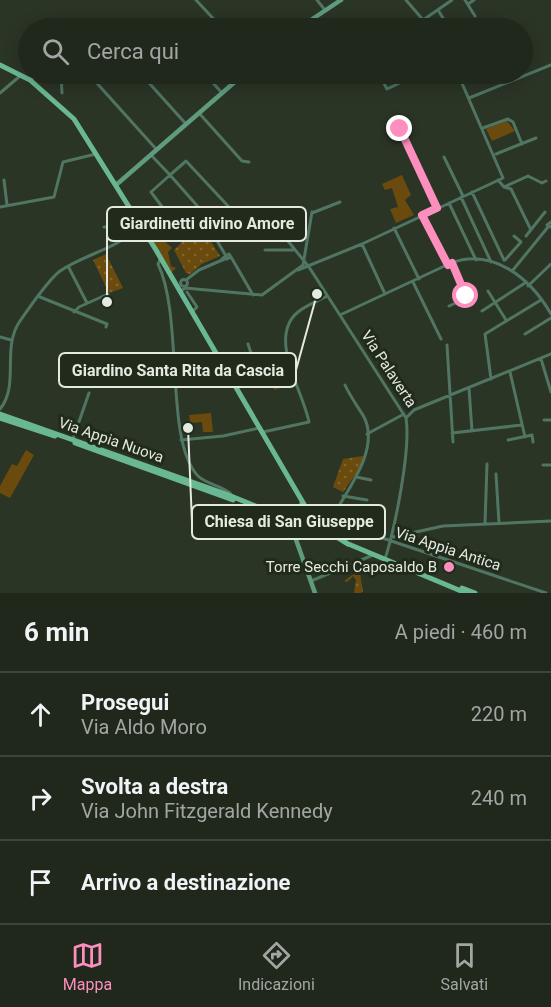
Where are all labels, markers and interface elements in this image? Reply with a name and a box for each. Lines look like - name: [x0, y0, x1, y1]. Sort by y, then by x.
- search box: [18, 18, 533, 84]
- icon: search: [39, 35, 72, 68]
- text: Cerca qui: [87, 39, 179, 64]
- route end: [386, 115, 412, 141]
- callout: Giardinetti divino Amore: [107, 207, 306, 241]
- text: Giardinetti divino Amore: [120, 214, 295, 233]
- route start: [452, 282, 478, 308]
- street label: Via Palaverta: [357, 327, 421, 411]
- callout: Giardino Santa Rita da Cascia: [59, 353, 296, 387]
- text: Giardino Santa Rita da Cascia: [72, 361, 285, 380]
- street label: Via Appia Nuova: [56, 414, 166, 466]
- callout: Chiesa di San Giuseppe: [192, 505, 385, 539]
- text: Chiesa di San Giuseppe: [204, 512, 374, 531]
- street label: Via Appia Antica: [393, 523, 503, 575]
- place label: Torre Secchi Caposaldo B: [266, 558, 437, 576]
- marker: Torre Secchi Caposaldo B: [442, 560, 456, 574]
- text: 6 min: [24, 617, 89, 647]
- text: A piedi · 460 m: [395, 620, 527, 644]
- text: Prosegui: [81, 690, 169, 715]
- icon: ahead: [24, 698, 57, 731]
- text: 220 m: [471, 702, 527, 726]
- text: Via Aldo Moro: [81, 715, 207, 739]
- text: Svolta a destra: [81, 774, 228, 799]
- icon: right: [24, 782, 57, 815]
- text: 240 m: [471, 786, 527, 810]
- text: Via John Fitzgerald Kennedy: [81, 799, 333, 823]
- icon: arrive: [24, 866, 57, 899]
- text: Arrivo a destinazione: [81, 870, 290, 895]
- tab: Mappa: [63, 939, 112, 994]
- tab: Indicazioni: [238, 939, 315, 994]
- tab: Salvati: [441, 939, 488, 994]

